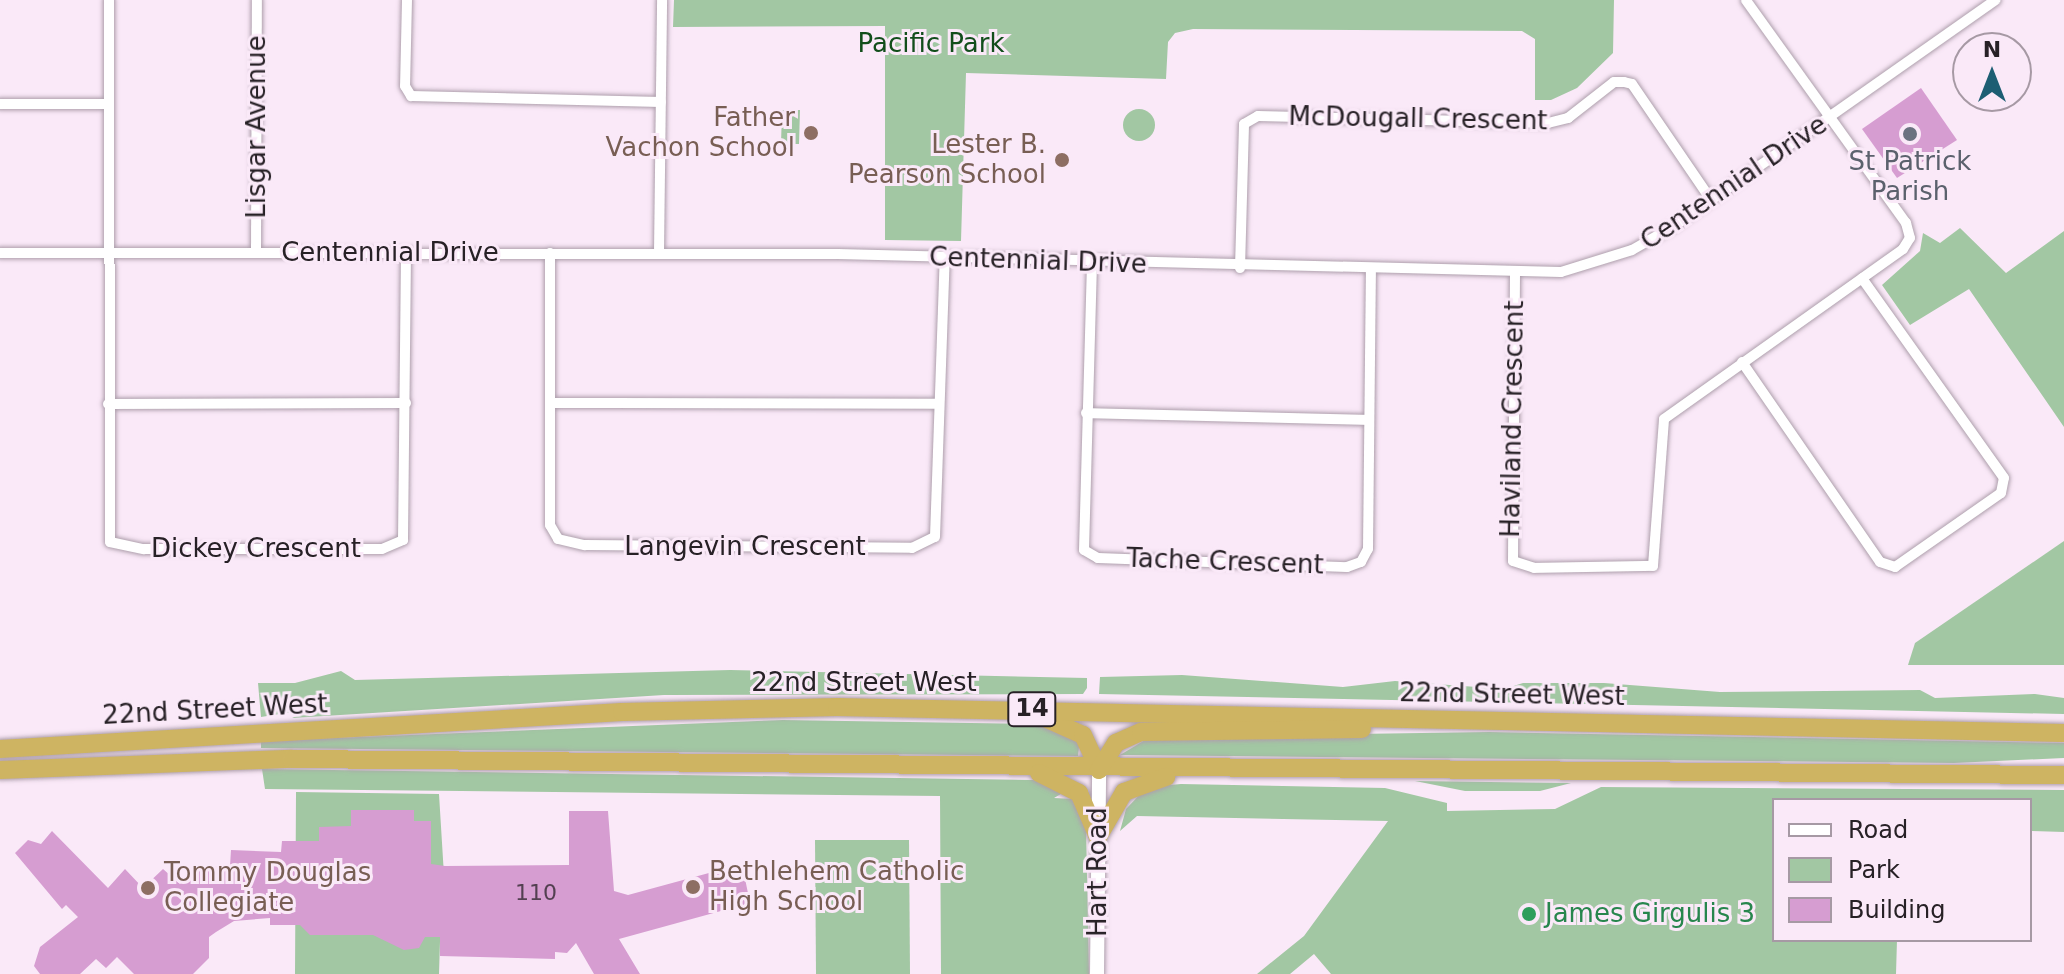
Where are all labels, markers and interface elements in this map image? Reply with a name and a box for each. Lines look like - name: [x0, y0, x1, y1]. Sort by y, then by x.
- park label: Pacific Park: [857, 28, 1005, 60]
- north arrow: [1952, 32, 2032, 112]
- street label: Lisgar Avenue: [241, 35, 273, 219]
- text: N: [1983, 37, 2001, 62]
- street label: McDougall Crescent: [1288, 101, 1548, 137]
- place label: Father Vachon School: [606, 102, 795, 164]
- street label: Centennial Drive: [1635, 109, 1833, 257]
- marker: Father Vachon School: [802, 124, 820, 142]
- marker: St Patrick Parish: [1901, 125, 1919, 143]
- place label: Lester B. Pearson School: [848, 129, 1046, 190]
- place label: St Patrick Parish: [1849, 146, 1971, 208]
- marker: Lester B. Pearson School: [1053, 151, 1071, 169]
- street label: Centennial Drive: [281, 237, 499, 269]
- street label: Centennial Drive: [929, 242, 1147, 280]
- street label: Haviland Crescent: [1495, 300, 1531, 538]
- street label: Langevin Crescent: [624, 531, 866, 563]
- street label: Dickey Crescent: [151, 533, 361, 565]
- street label: Tache Crescent: [1126, 543, 1324, 581]
- street label: 22nd Street West: [751, 667, 977, 699]
- street label: 22nd Street West: [1399, 677, 1625, 713]
- street label: 22nd Street West: [102, 689, 328, 731]
- road number: 14: [1006, 689, 1058, 729]
- legend: [1772, 798, 2032, 942]
- street label: Hart Road: [1082, 807, 1114, 937]
- text: Road: [1848, 816, 1908, 844]
- place label: Bethlehem Catholic High School: [709, 856, 964, 918]
- text: Park: [1848, 856, 1900, 884]
- place label: Tommy Douglas Collegiate: [164, 857, 371, 918]
- marker: Bethlehem Catholic High School: [684, 878, 702, 896]
- marker: Tommy Douglas Collegiate: [139, 879, 157, 897]
- house number: 110: [515, 880, 557, 906]
- text: Building: [1848, 896, 1945, 924]
- place label: James Girgulis 3: [1545, 898, 1755, 930]
- marker: James Girgulis 3: [1520, 905, 1538, 923]

